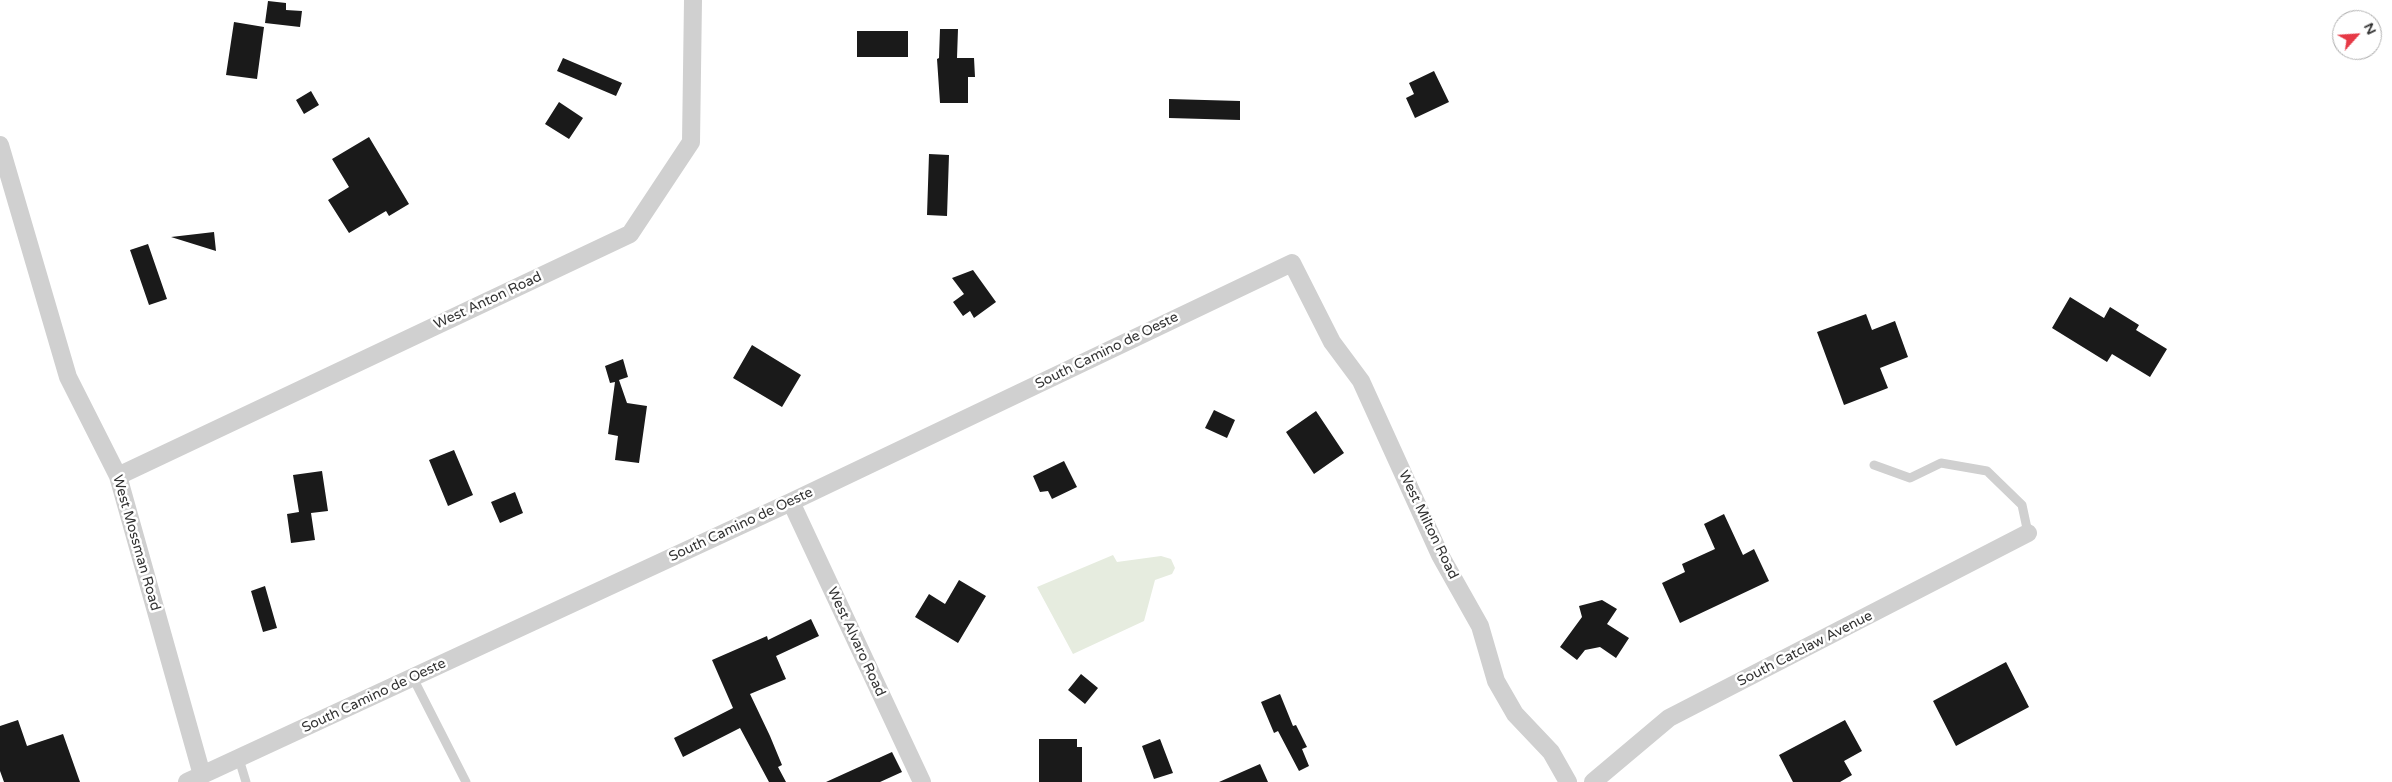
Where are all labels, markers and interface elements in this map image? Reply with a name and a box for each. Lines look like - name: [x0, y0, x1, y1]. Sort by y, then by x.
- north arrow: [2332, 10, 2382, 60]
- text: N: [2360, 20, 2380, 37]
- street label: West Anton Road: [431, 269, 545, 333]
- street label: South Camino de Oeste: [1033, 309, 1181, 393]
- street label: West Milton Road: [1394, 468, 1462, 582]
- street label: West Mossman Road: [109, 473, 163, 613]
- street label: South Camino de Oeste: [666, 484, 816, 566]
- street label: West Alvaro Road: [823, 585, 889, 699]
- street label: South Catclaw Avenue: [1735, 608, 1875, 690]
- street label: South Camino de Oeste: [299, 655, 449, 737]

